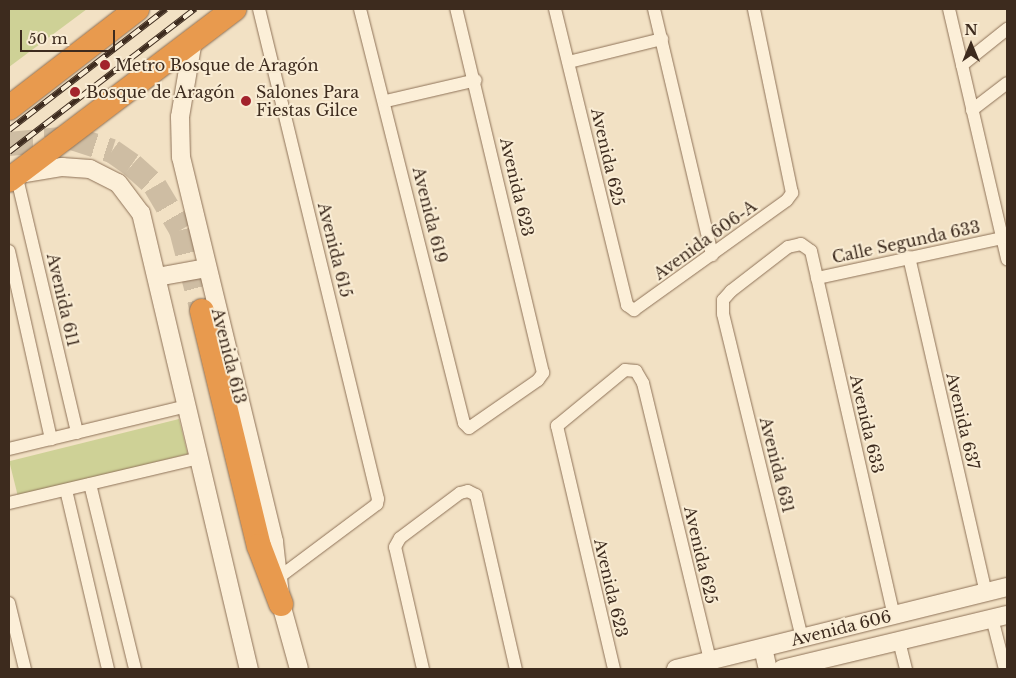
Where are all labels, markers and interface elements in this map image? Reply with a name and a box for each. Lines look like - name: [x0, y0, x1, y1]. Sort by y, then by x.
- scale bar: [22, 20, 118, 52]
- north arrow: [946, 20, 996, 70]
- text: N: [964, 21, 978, 39]
- text: 50 m: [28, 29, 68, 48]
- place label: Metro Bosque de Aragón: [115, 55, 319, 75]
- marker: Metro Bosque de Aragón: [99, 59, 111, 71]
- place label: Bosque de Aragón: [86, 82, 235, 102]
- place label: Salones Para Fiestas Gilce: [256, 82, 359, 120]
- marker: Bosque de Aragón: [68, 85, 82, 99]
- marker: Salones Para Fiestas Gilce: [240, 95, 252, 107]
- street label: Avenida 625: [587, 106, 629, 208]
- street label: Avenida 623: [496, 136, 538, 238]
- street label: Avenida 619: [409, 165, 451, 265]
- street label: Avenida 606-A: [650, 196, 760, 284]
- street label: Avenida 615: [314, 200, 356, 300]
- street label: Calle Segunda 633: [830, 217, 982, 267]
- street label: Avenida 611: [43, 251, 83, 349]
- street label: Avenida 613: [208, 306, 250, 406]
- street label: Avenida 637: [943, 371, 983, 471]
- street label: Avenida 633: [846, 373, 888, 475]
- street label: Avenida 631: [756, 415, 798, 515]
- street label: Avenida 625: [680, 504, 722, 606]
- street label: Avenida 623: [590, 537, 632, 639]
- street label: Avenida 606: [789, 606, 893, 650]

